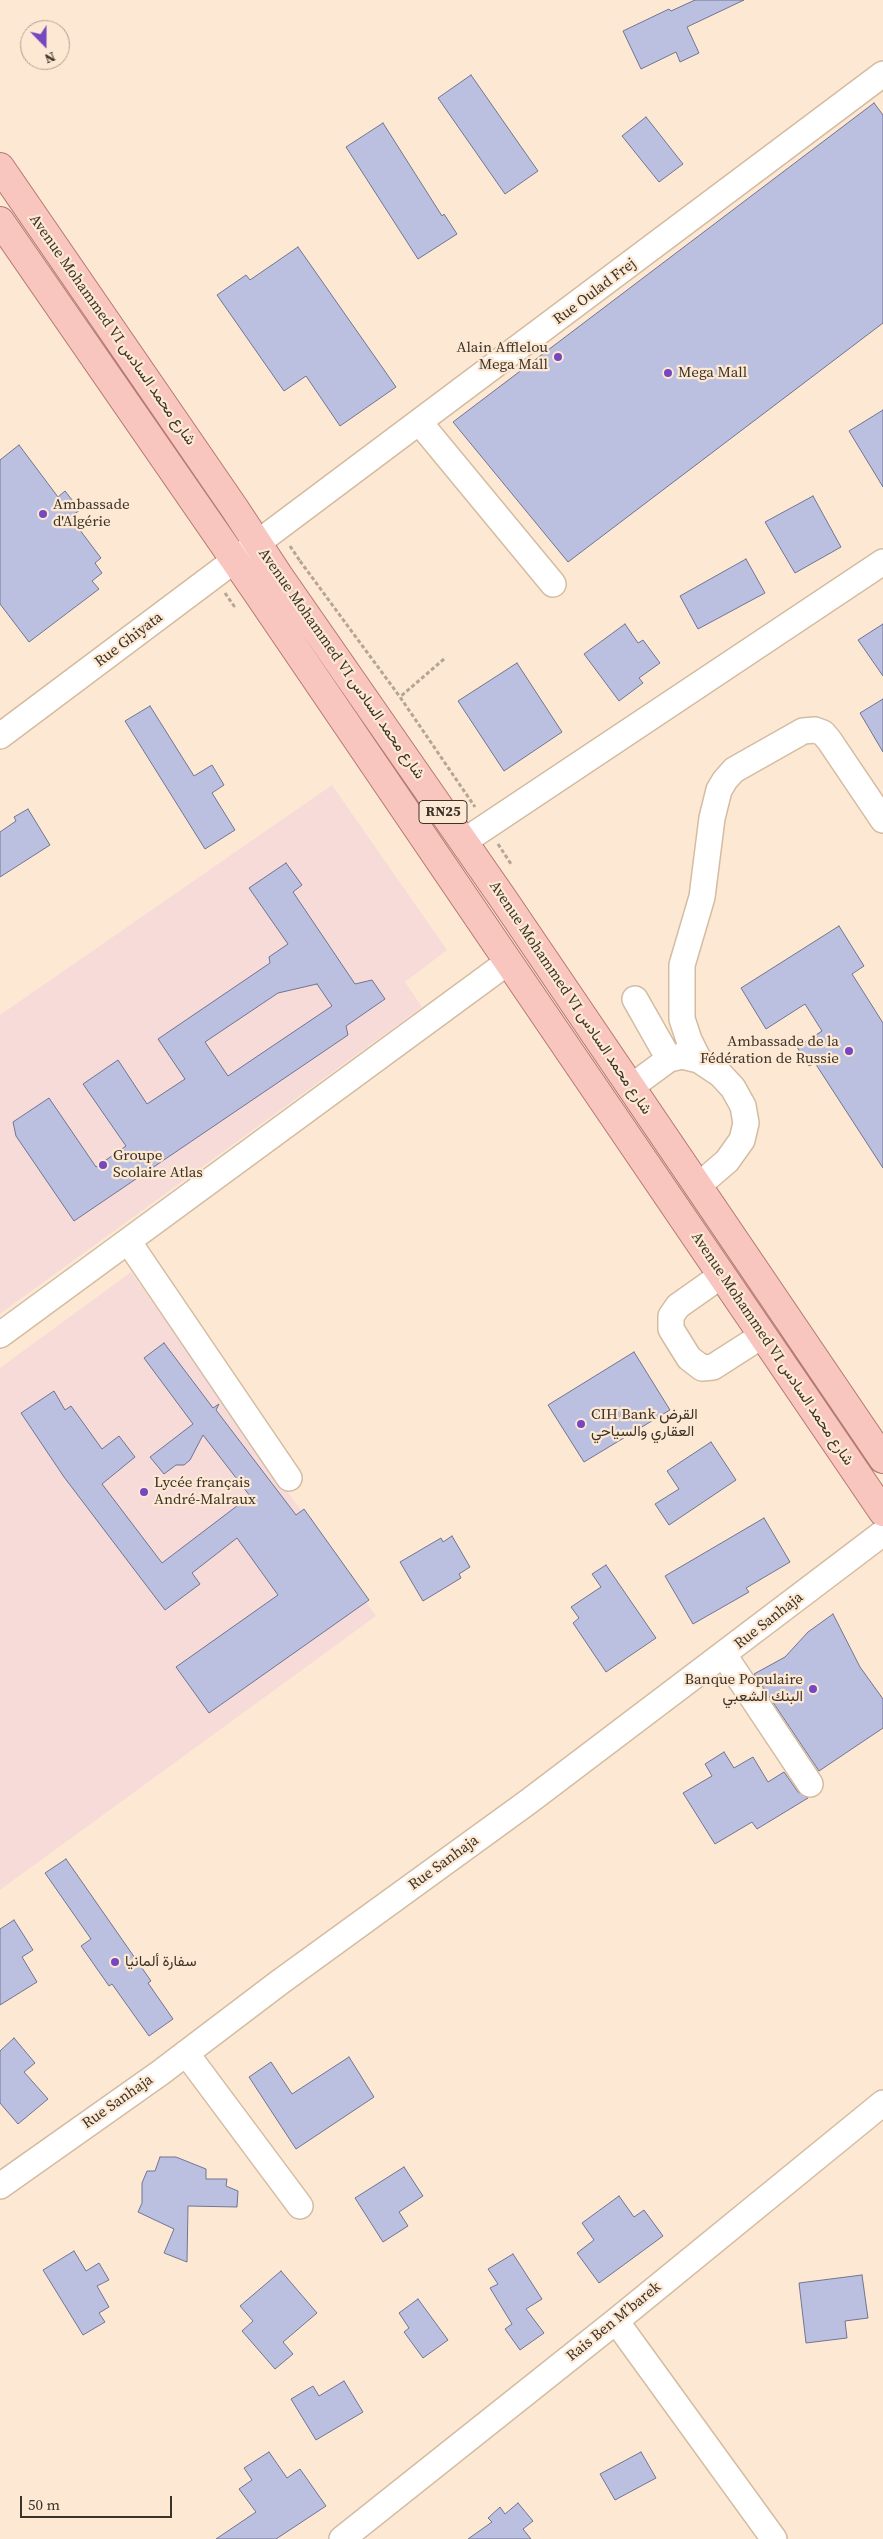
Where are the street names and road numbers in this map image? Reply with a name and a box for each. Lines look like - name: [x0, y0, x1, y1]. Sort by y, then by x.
- street label: Avenue Mohammed VI شارع محمد السادس: [25, 211, 199, 449]
- street label: Rue Oulad Frej: [550, 255, 640, 329]
- street label: Avenue Mohammed VI شارع محمد السادس: [254, 545, 428, 783]
- street label: Rue Ghiyata: [91, 609, 167, 671]
- road number: RN25: [419, 800, 467, 824]
- street label: Avenue Mohammed VI شارع محمد السادس: [485, 878, 655, 1118]
- street label: Avenue Mohammed VI شارع محمد السادس: [687, 1229, 857, 1469]
- street label: Rue Sanhaja: [731, 1589, 807, 1653]
- street label: Rue Sanhaja: [405, 1832, 483, 1894]
- street label: Rue Sanhaja: [79, 2071, 157, 2133]
- street label: Rais Ben M’barek: [563, 2278, 665, 2366]

